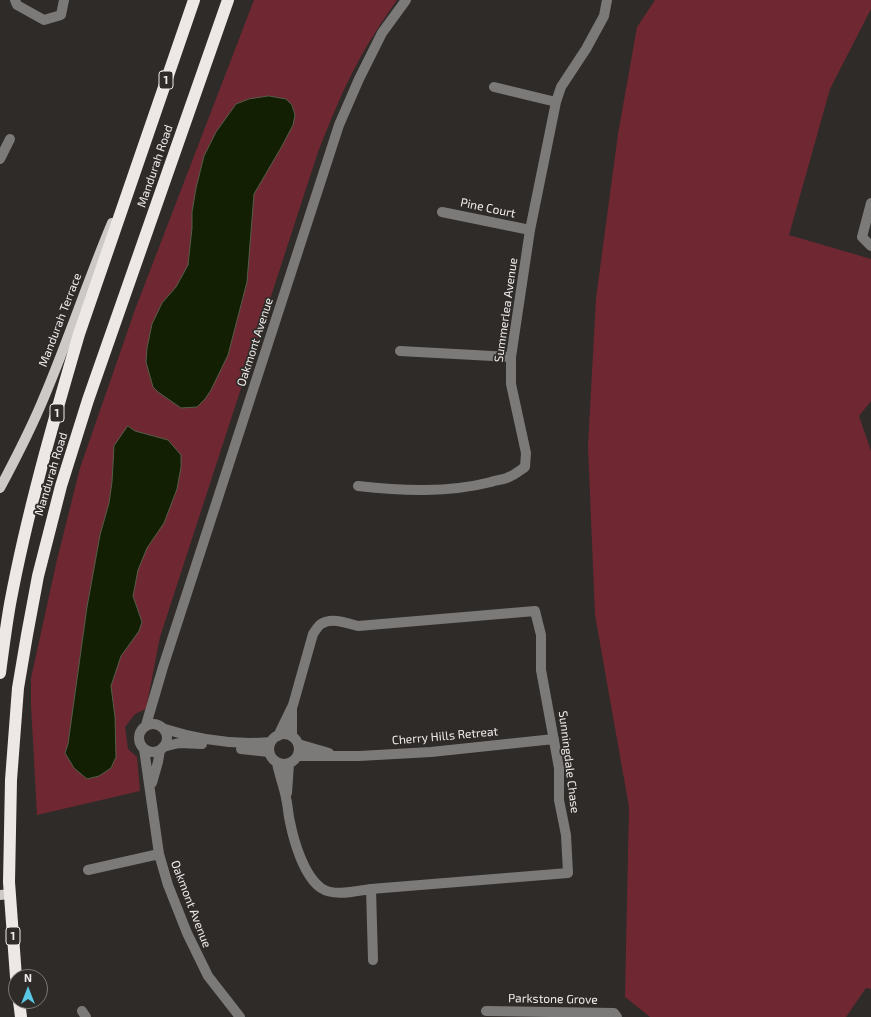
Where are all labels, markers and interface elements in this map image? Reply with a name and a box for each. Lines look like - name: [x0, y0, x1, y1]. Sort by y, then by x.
- road number: 1: [159, 71, 173, 89]
- street label: Mandurah Road: [134, 123, 176, 209]
- street label: Pine Court: [459, 195, 517, 221]
- street label: Summerlea Avenue: [492, 257, 520, 363]
- street label: Mandurah Terrace: [35, 271, 85, 369]
- street label: Oakmont Avenue: [234, 296, 276, 388]
- road number: 1: [50, 404, 64, 422]
- street label: Mandurah Road: [31, 431, 71, 517]
- street label: Sunningdale Chase: [556, 710, 582, 814]
- street label: Cherry Hills Retreat: [391, 724, 499, 748]
- street label: Oakmont Avenue: [168, 858, 214, 950]
- road number: 1: [6, 927, 20, 945]
- north arrow: [8, 969, 48, 1009]
- text: N: [24, 971, 32, 984]
- street label: Parkstone Grove: [508, 991, 598, 1007]

